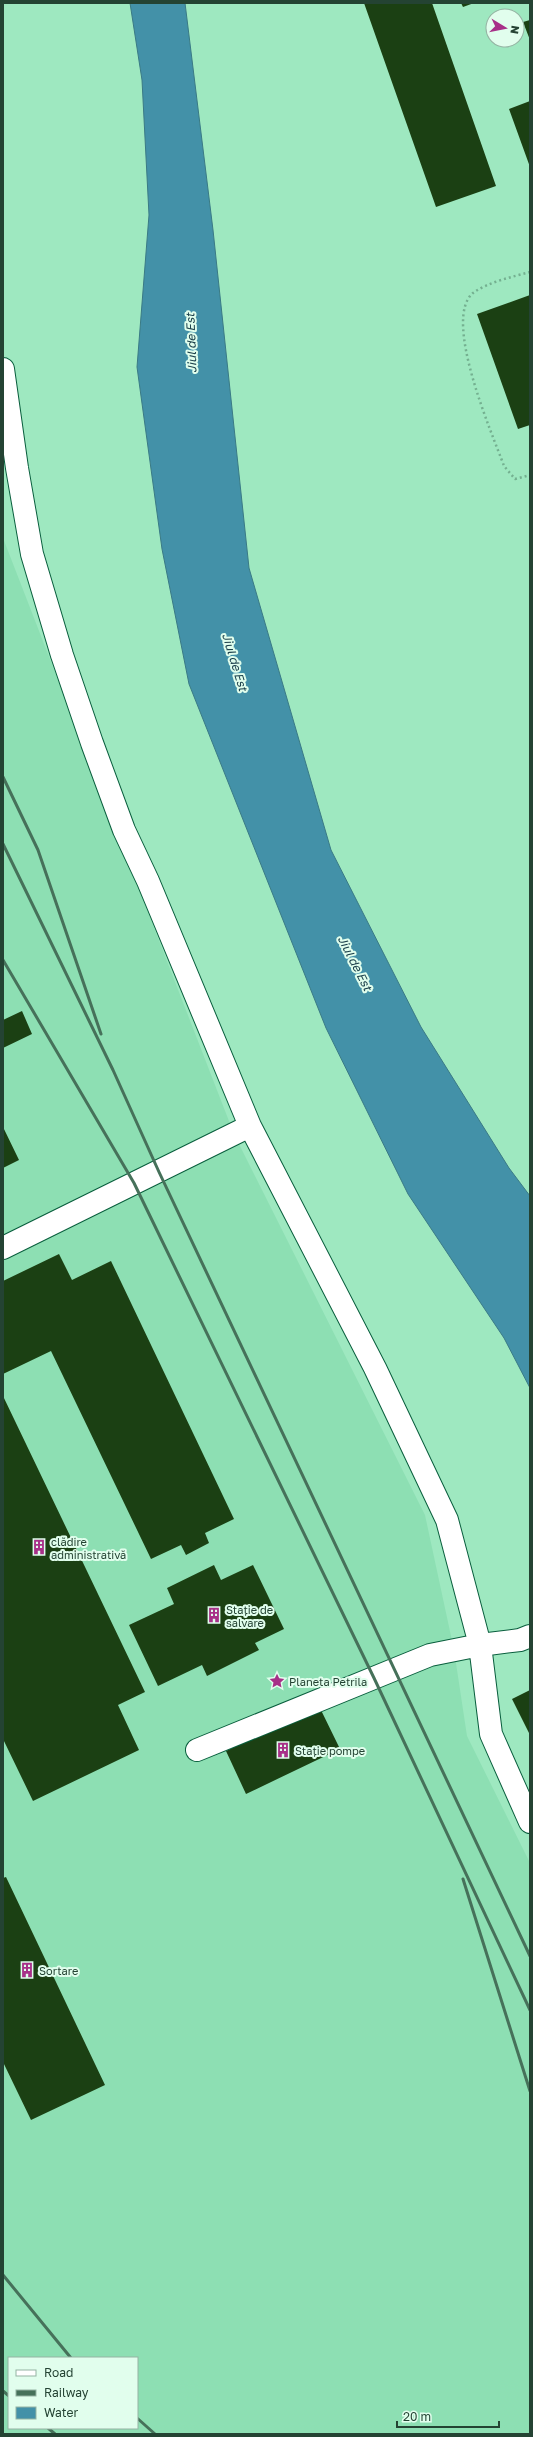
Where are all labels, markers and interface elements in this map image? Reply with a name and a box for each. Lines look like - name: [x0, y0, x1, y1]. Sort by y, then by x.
- north arrow: [485, 8, 525, 48]
- text: N: [508, 25, 522, 35]
- water label: Jiul de Est: [182, 312, 200, 373]
- water label: Jiul de Est: [219, 631, 251, 694]
- water label: Jiul de Est: [335, 933, 376, 994]
- place label: clădire administrativă: [51, 1535, 126, 1561]
- building icon: clădire administrativă: [30, 1538, 48, 1556]
- place label: Stație de salvare: [226, 1603, 273, 1629]
- building icon: Stație de salvare: [205, 1606, 223, 1624]
- place icon: Planeta Petrila: [268, 1672, 286, 1690]
- place label: Planeta Petrila: [289, 1675, 367, 1688]
- building icon: Stație pompe: [274, 1741, 292, 1759]
- place label: Stație pompe: [295, 1744, 365, 1758]
- building icon: Sortare: [18, 1961, 36, 1979]
- place label: Sortare: [39, 1964, 78, 1977]
- legend: [8, 2357, 138, 2429]
- text: Road: [44, 2365, 73, 2380]
- text: Railway: [44, 2385, 89, 2400]
- scale bar: [397, 2403, 499, 2429]
- text: Water: [44, 2405, 78, 2420]
- text: 20 m: [403, 2409, 431, 2424]

